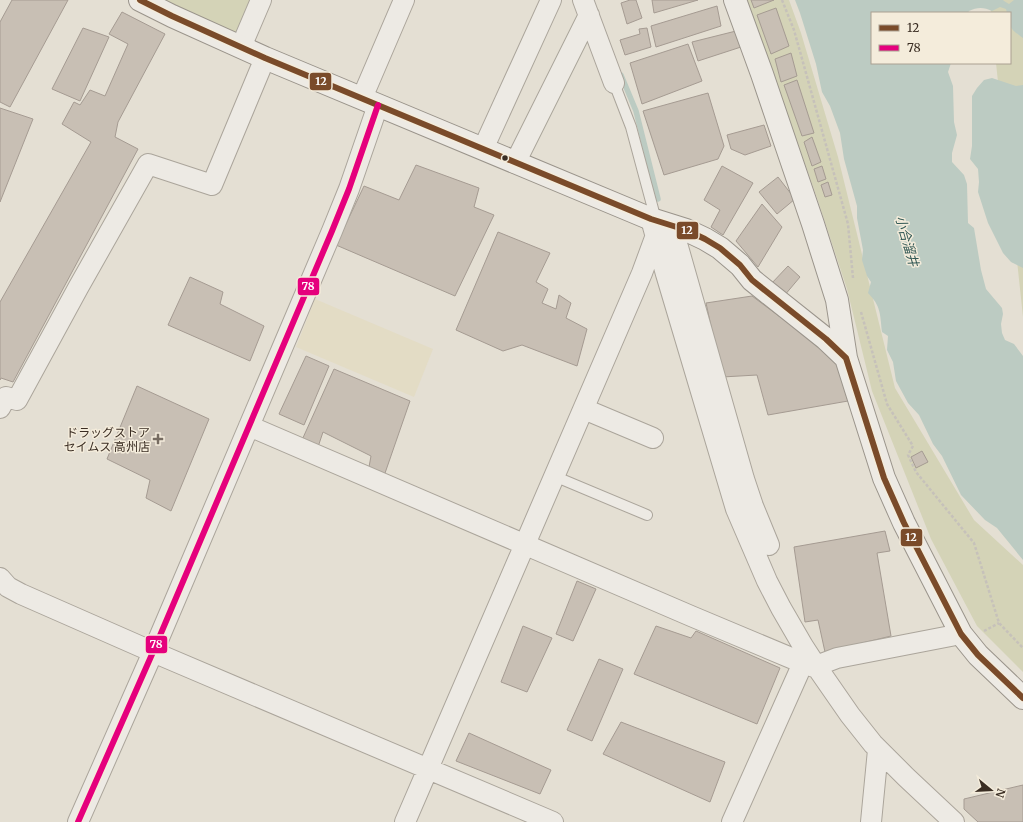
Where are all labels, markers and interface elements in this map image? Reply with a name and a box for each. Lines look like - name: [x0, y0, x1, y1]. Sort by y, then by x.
- legend: [871, 12, 1011, 64]
- text: 12: [907, 20, 919, 35]
- text: 78: [907, 40, 921, 55]
- line badge: 12: [309, 72, 332, 91]
- text: 12: [315, 74, 327, 88]
- unlabelled marker: [500, 153, 510, 163]
- water label: 小合溜井: [892, 214, 923, 269]
- line badge: 12: [676, 221, 699, 240]
- text: 12: [681, 223, 693, 237]
- line badge: 78: [297, 277, 320, 296]
- text: 78: [301, 279, 315, 293]
- place label: ドラッグストア セイムス 高州店: [63, 425, 150, 454]
- marker: ドラッグストア セイムス 高州店: [153, 434, 163, 444]
- line badge: 12: [900, 528, 923, 547]
- text: 12: [905, 530, 917, 544]
- line badge: 78: [145, 635, 168, 654]
- text: 78: [149, 637, 163, 651]
- north arrow: [971, 770, 1011, 810]
- text: N: [992, 787, 1009, 800]

